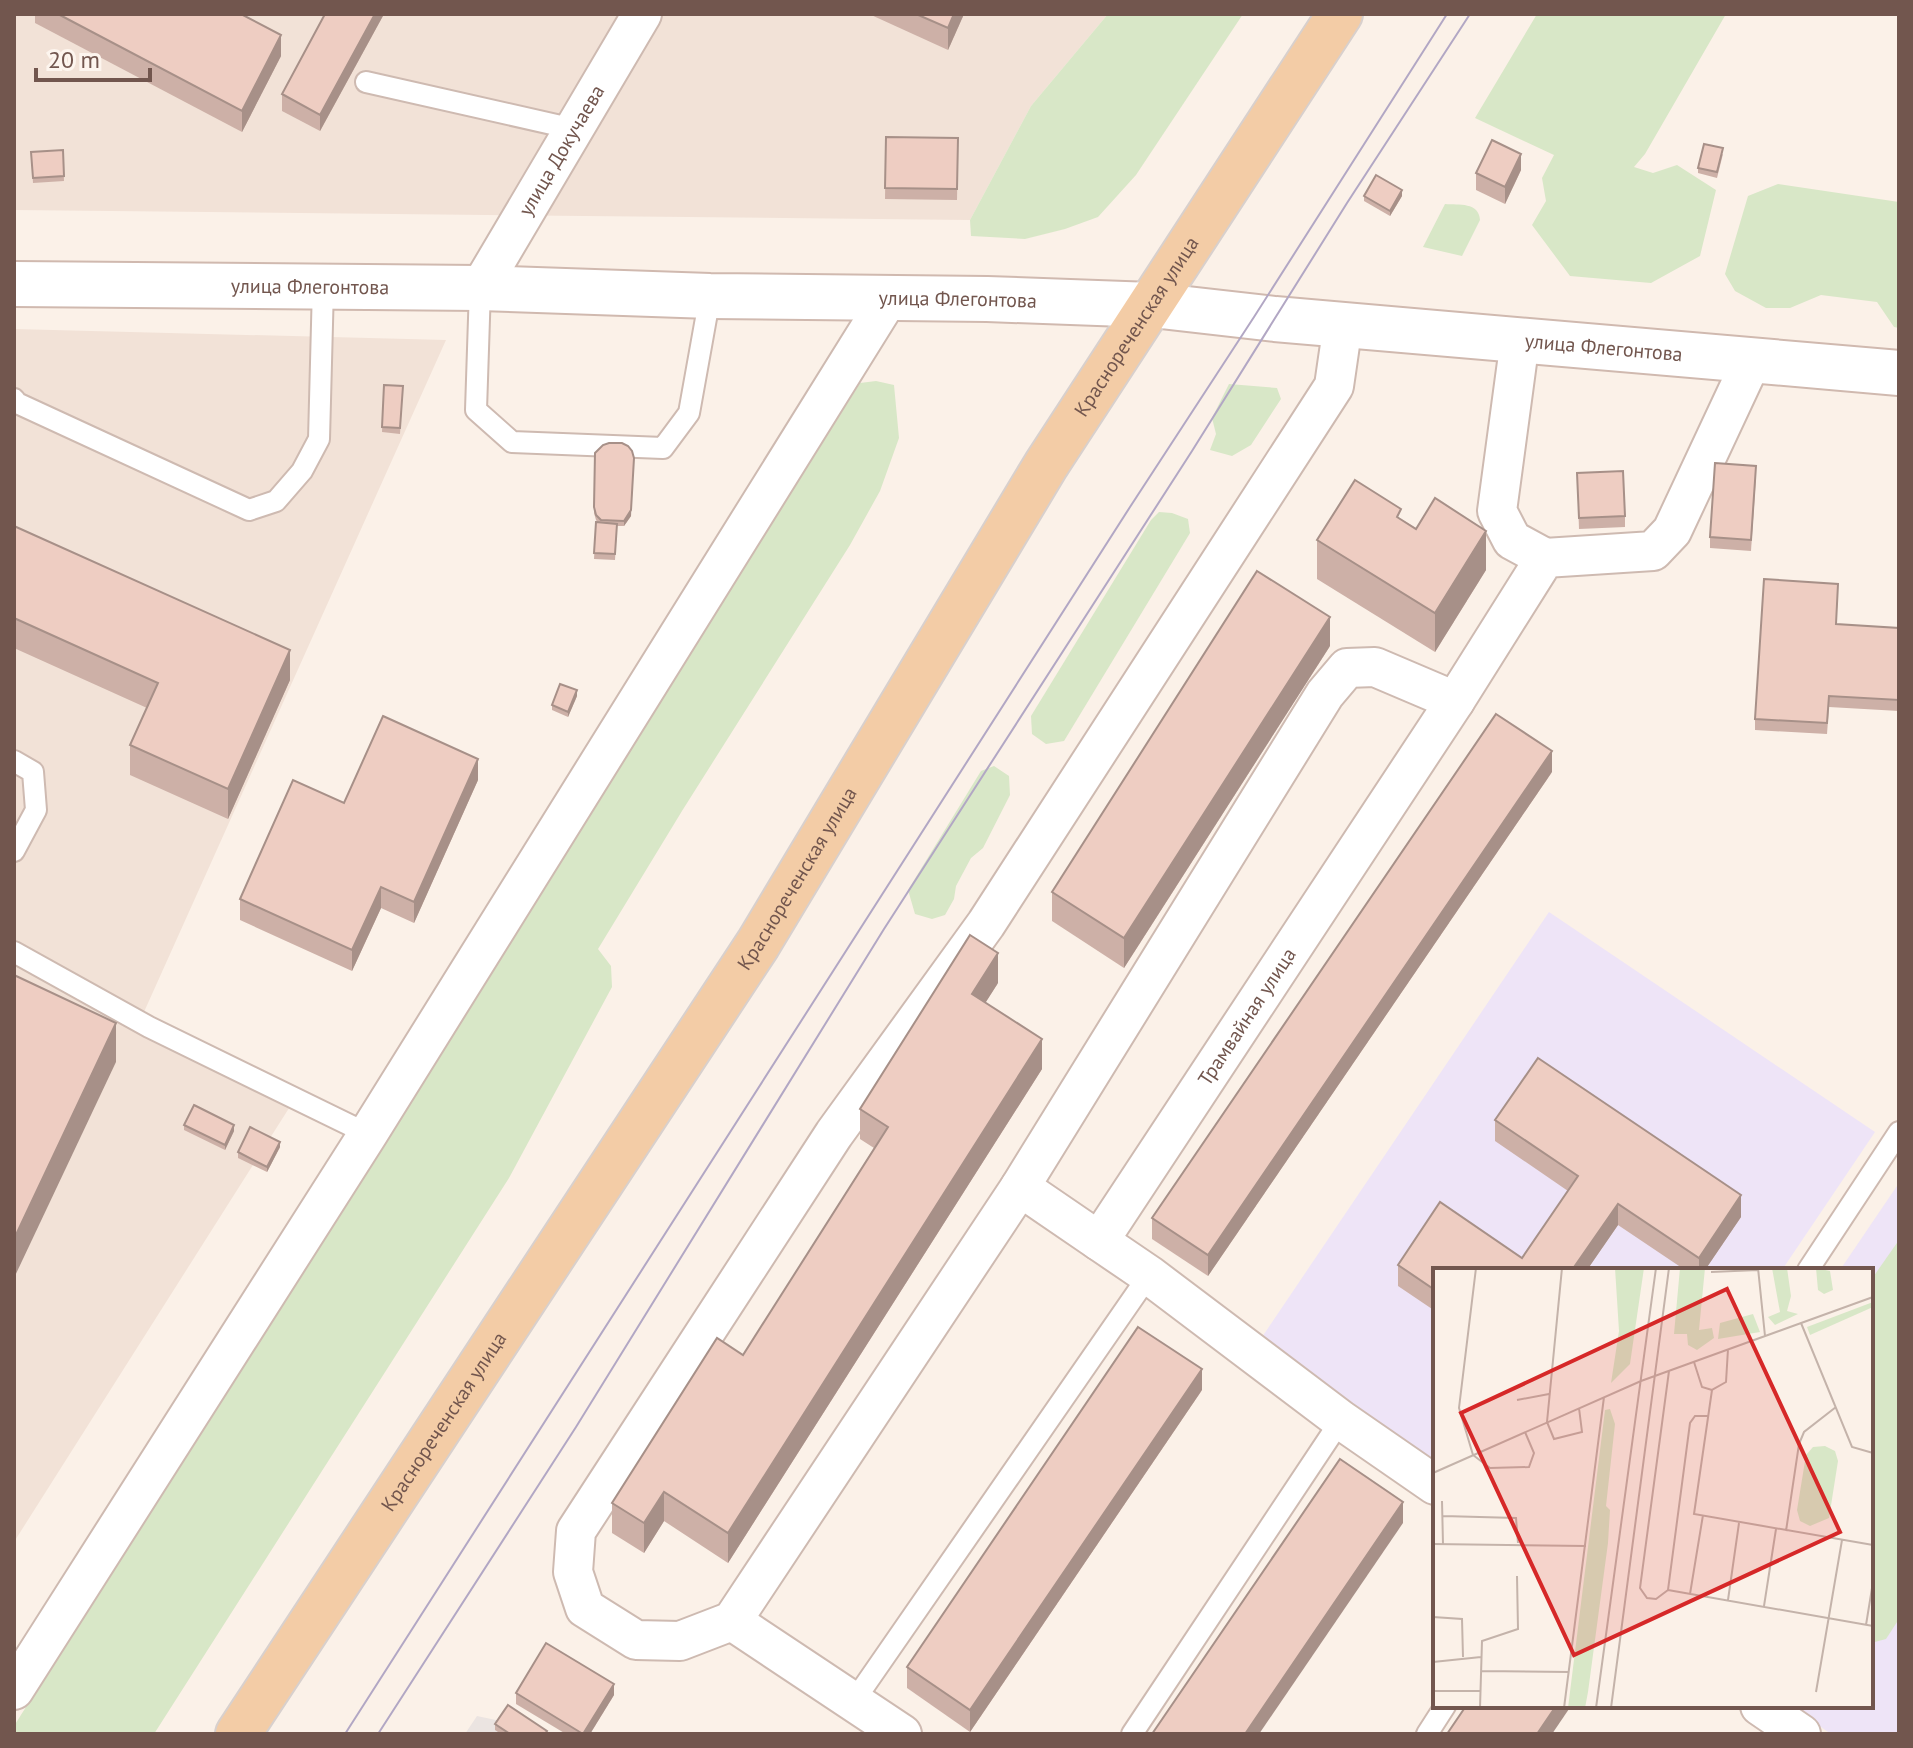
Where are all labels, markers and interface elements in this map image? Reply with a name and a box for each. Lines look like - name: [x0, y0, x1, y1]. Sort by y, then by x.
- scale bar: [36, 32, 150, 82]
- text: 20 m: [48, 44, 100, 75]
- street label: улица Докучаева: [513, 80, 610, 221]
- street label: Краснореченская улица: [1068, 232, 1204, 421]
- street label: улица Флегонтова: [231, 273, 389, 300]
- street label: улица Флегонтова: [879, 285, 1037, 314]
- street label: улица Флегонтова: [1524, 328, 1684, 367]
- street label: Краснореченская улица: [731, 782, 862, 975]
- street label: Трамвайная улица: [1192, 943, 1302, 1091]
- inset map: [1433, 1268, 1873, 1708]
- street label: Краснореченская улица: [375, 1327, 512, 1516]

